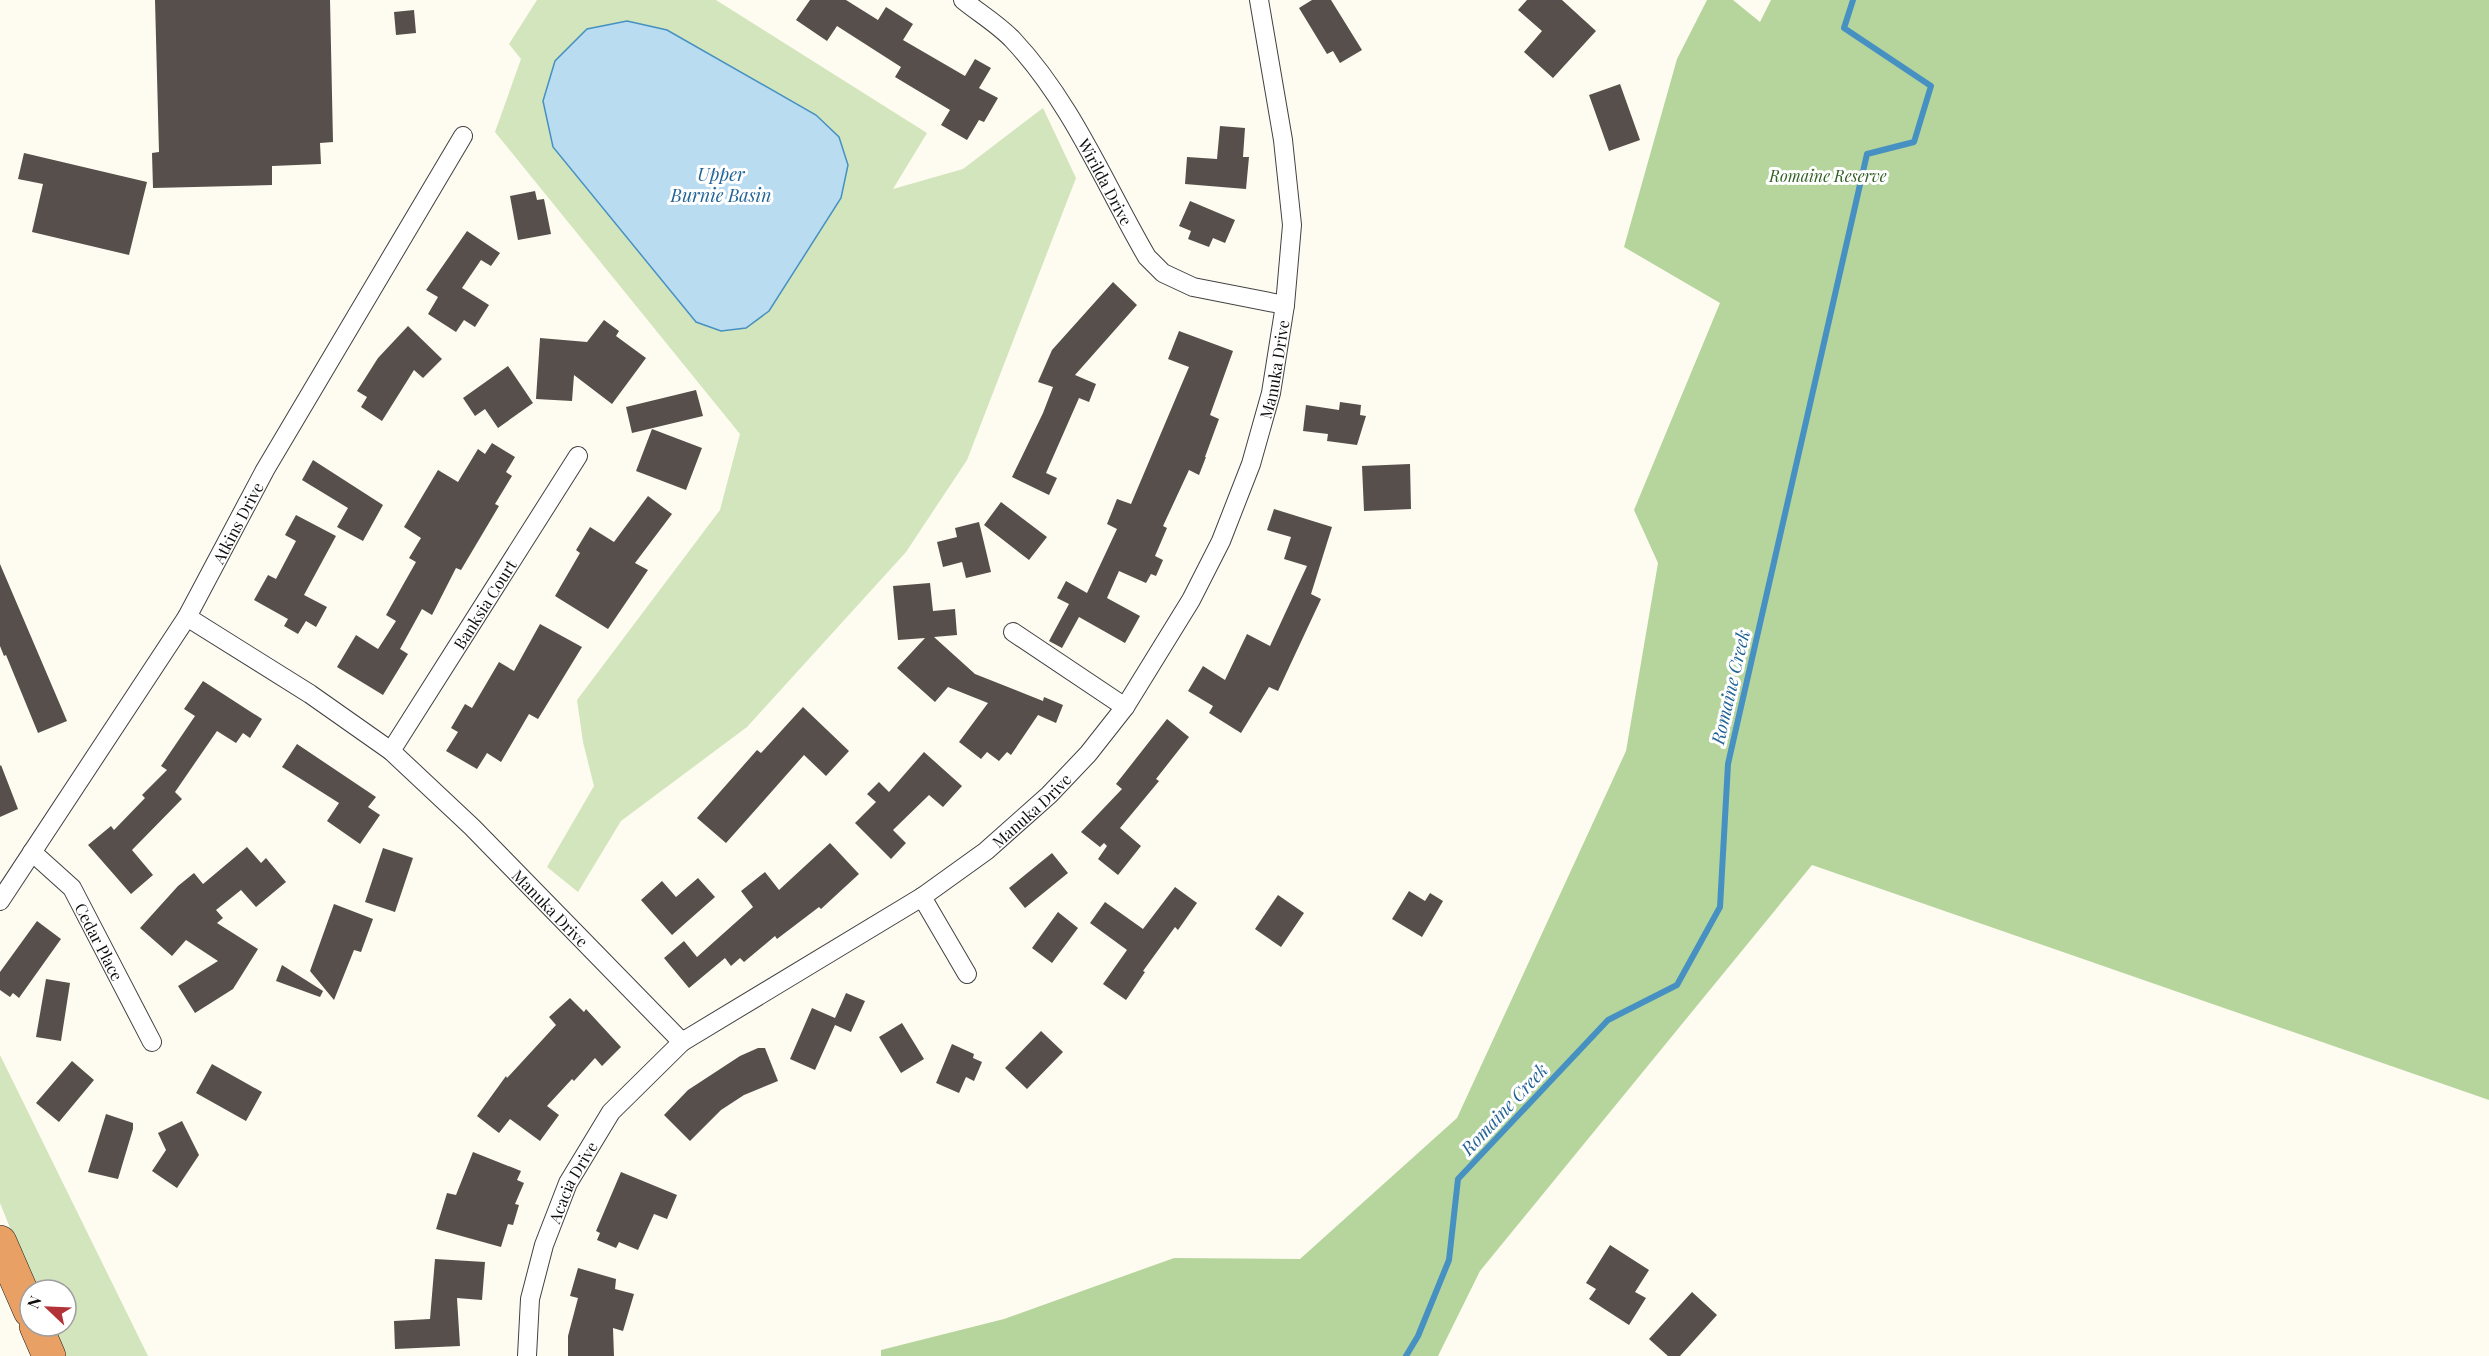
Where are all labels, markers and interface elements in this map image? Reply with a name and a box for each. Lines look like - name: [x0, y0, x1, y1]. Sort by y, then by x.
- street label: Wirilda Drive: [1074, 134, 1138, 229]
- water label: Upper Burnie Basin: [670, 162, 771, 207]
- park label: Romaine Reserve: [1768, 165, 1887, 186]
- street label: Manuka Drive: [1254, 318, 1293, 421]
- street label: Atkins Drive: [206, 478, 267, 568]
- street label: Banksia Court: [448, 555, 520, 653]
- water label: Romaine Creek: [1705, 627, 1755, 748]
- street label: Manuka Drive: [987, 768, 1075, 852]
- street label: Manuka Drive: [508, 864, 593, 951]
- street label: Cedar Place: [71, 899, 129, 984]
- water label: Romaine Creek: [1455, 1058, 1553, 1161]
- street label: Acacia Drive: [543, 1137, 601, 1227]
- north arrow: [18, 1278, 78, 1338]
- text: N: [22, 1292, 46, 1311]

